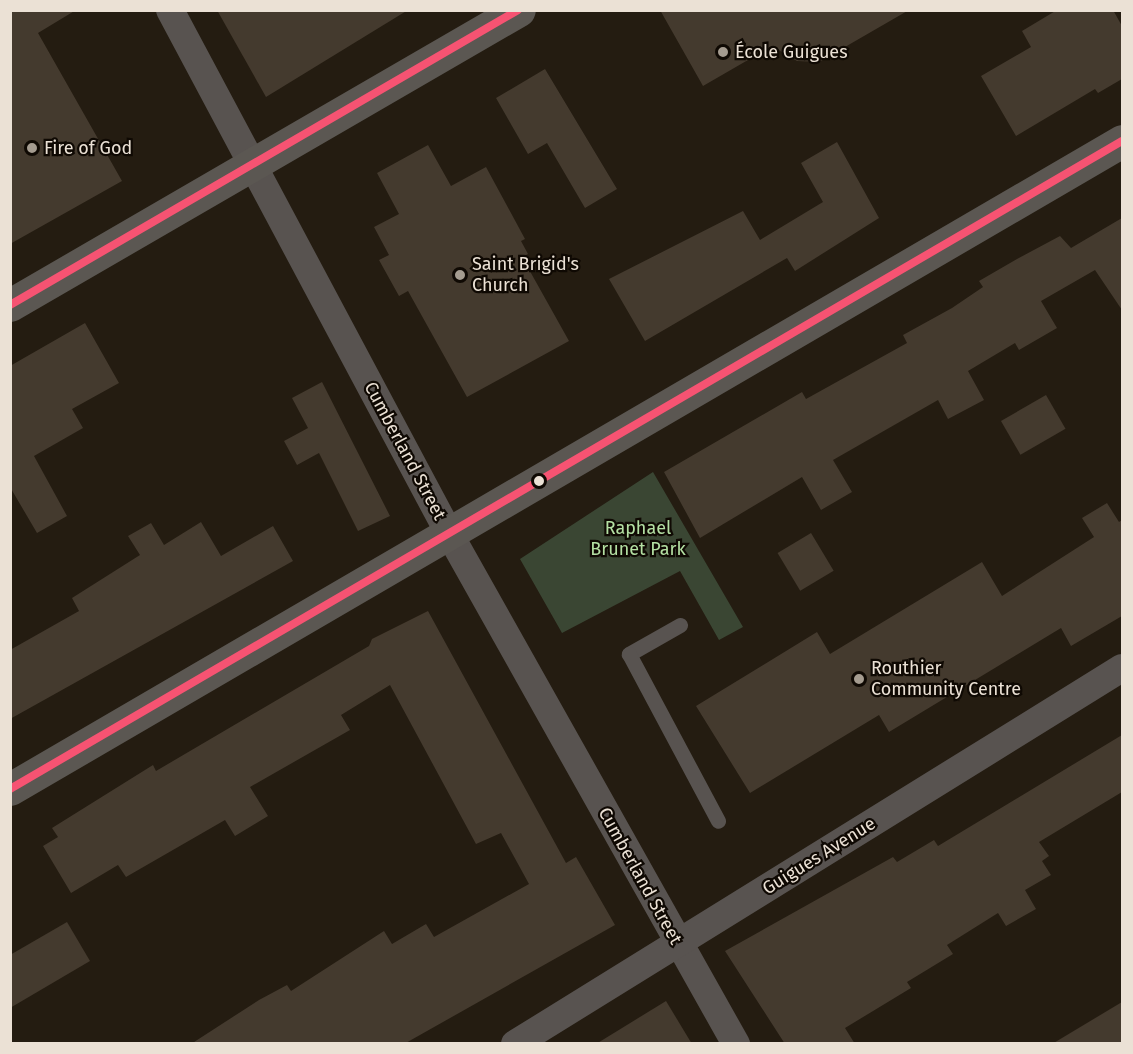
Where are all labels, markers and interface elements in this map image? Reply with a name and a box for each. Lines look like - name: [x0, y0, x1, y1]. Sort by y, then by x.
- place label: École Guigues: [735, 41, 848, 63]
- marker: École Guigues: [716, 45, 730, 59]
- place label: Fire of God: [44, 137, 132, 159]
- marker: Fire of God: [25, 141, 39, 155]
- place label: Saint Brigid's Church: [472, 254, 579, 296]
- marker: Saint Brigid's Church: [453, 268, 467, 282]
- street label: Cumberland Street: [360, 378, 450, 524]
- unlabelled marker: [533, 475, 545, 487]
- park label: Raphael Brunet Park: [590, 518, 686, 560]
- place label: Routhier Community Centre: [871, 658, 1021, 700]
- marker: Routhier Community Centre: [852, 672, 866, 686]
- street label: Cumberland Street: [593, 804, 687, 948]
- street label: Guigues Avenue: [758, 813, 880, 899]

